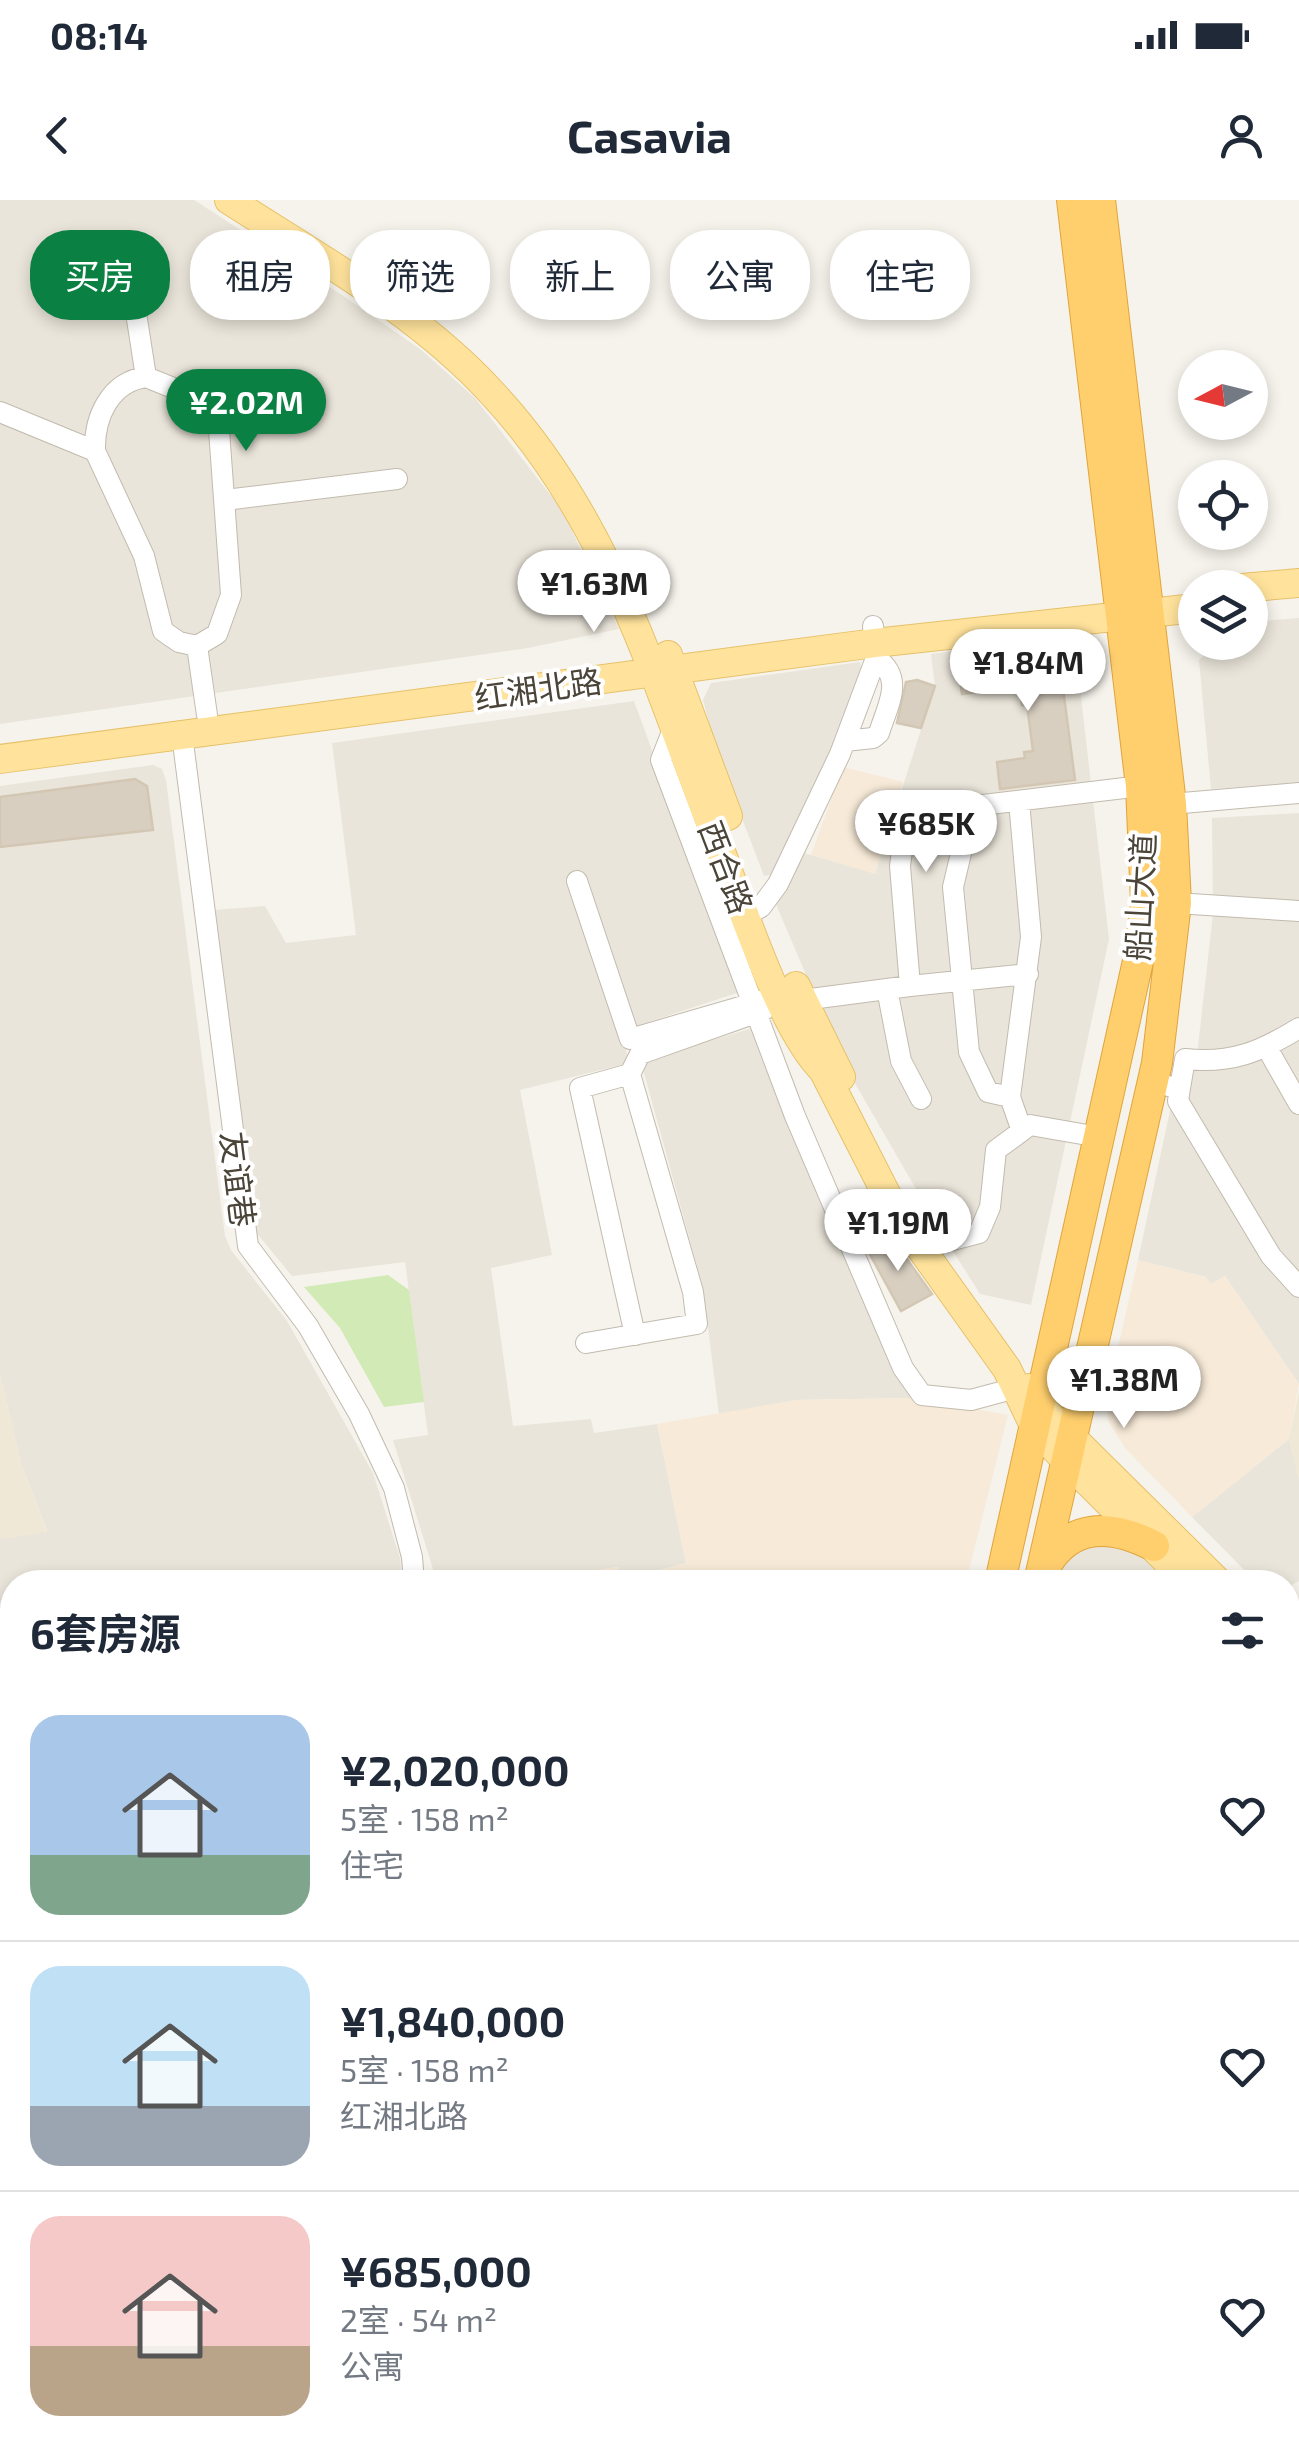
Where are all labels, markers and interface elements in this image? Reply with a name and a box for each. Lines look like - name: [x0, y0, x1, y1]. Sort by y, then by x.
- text: 08:14: [50, 12, 148, 58]
- icon: back: [30, 108, 85, 163]
- text: Casavia: [567, 108, 732, 162]
- icon: person: [1214, 108, 1269, 163]
- chip: 买房: [30, 230, 170, 320]
- chip: 租房: [190, 230, 330, 320]
- chip: 筛选: [350, 230, 490, 320]
- chip: 新上: [510, 230, 650, 320]
- chip: 公寓: [670, 230, 810, 320]
- chip: 住宅: [830, 230, 970, 320]
- north arrow: [1178, 350, 1268, 440]
- map controls: [1178, 350, 1268, 660]
- pin: ¥2.02M: [165, 369, 327, 454]
- text: ¥2.02M: [188, 382, 304, 420]
- button: locate: [1178, 460, 1268, 550]
- pin: ¥1.63M: [513, 550, 675, 635]
- text: ¥1.63M: [539, 563, 649, 601]
- button: layers: [1178, 570, 1268, 660]
- pin: ¥1.84M: [947, 629, 1109, 714]
- text: ¥1.84M: [972, 642, 1084, 680]
- street label: 红湘北路: [472, 660, 604, 716]
- pin: ¥685K: [856, 790, 996, 875]
- text: ¥685K: [877, 803, 975, 841]
- street label: 西合路: [692, 815, 762, 919]
- street label: 船山大道: [1117, 832, 1161, 962]
- street label: 友谊巷: [214, 1129, 264, 1229]
- pin: ¥1.19M: [817, 1189, 979, 1274]
- text: ¥1.19M: [846, 1202, 950, 1240]
- pin: ¥1.38M: [1043, 1346, 1205, 1431]
- text: ¥1.38M: [1069, 1359, 1179, 1397]
- icon: filters: [1215, 1603, 1270, 1658]
- text: 6套房源: [30, 1607, 181, 1657]
- text: ¥2,020,000: [340, 1744, 570, 1794]
- icon: home: [110, 1755, 230, 1875]
- icon: heart: [1215, 1788, 1270, 1843]
- text: 5室 · 158 m²: [340, 1799, 509, 1837]
- text: 住宅: [340, 1845, 404, 1883]
- text: ¥1,840,000: [340, 1995, 565, 2045]
- icon: home: [110, 2006, 230, 2126]
- icon: heart: [1215, 2039, 1270, 2094]
- text: 5室 · 158 m²: [340, 2050, 509, 2088]
- text: 红湘北路: [340, 2096, 468, 2134]
- text: ¥685,000: [340, 2245, 532, 2295]
- icon: home: [110, 2256, 230, 2376]
- icon: heart: [1215, 2289, 1270, 2344]
- text: 2室 · 54 m²: [340, 2300, 497, 2338]
- text: 公寓: [340, 2346, 404, 2384]

